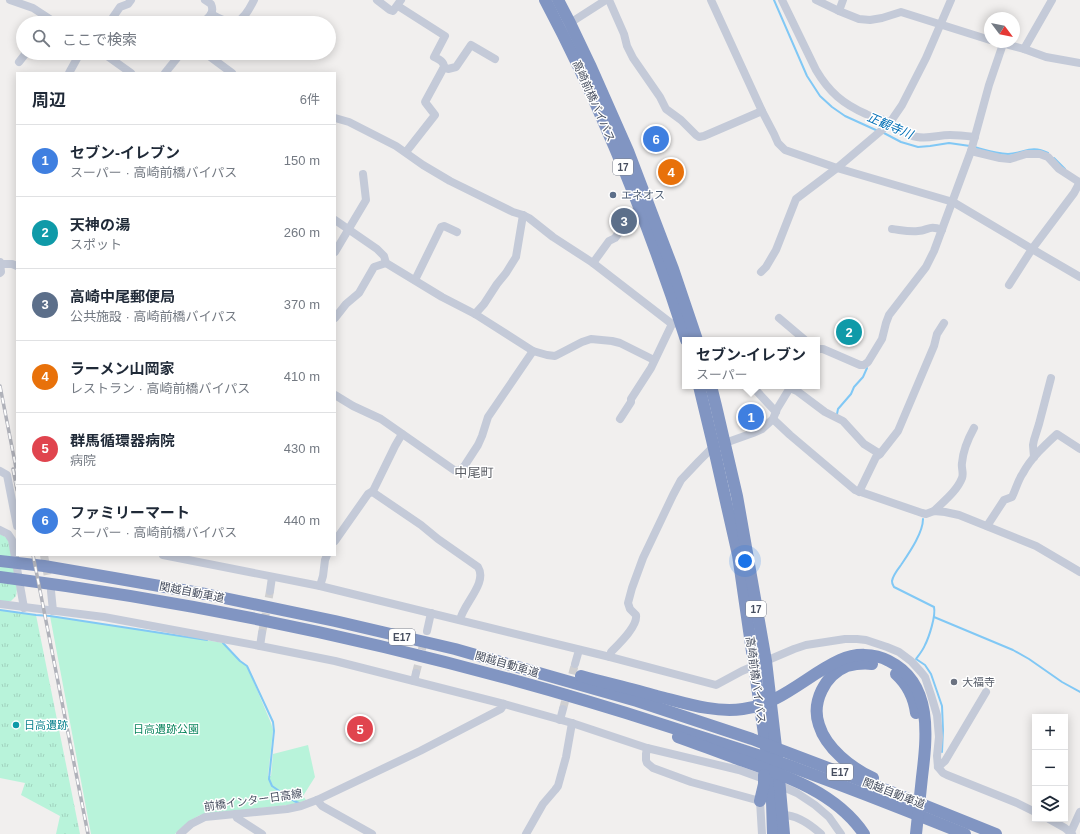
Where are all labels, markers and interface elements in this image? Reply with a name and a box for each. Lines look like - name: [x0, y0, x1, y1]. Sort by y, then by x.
- north arrow: [984, 12, 1020, 48]
- search box: [16, 16, 336, 60]
- icon: search: [30, 27, 52, 49]
- text: ここで検索: [62, 31, 137, 48]
- street label: 高崎前橋バイパス: [571, 58, 617, 144]
- text: 周辺: [32, 91, 66, 110]
- text: 6件: [300, 92, 320, 107]
- water label: 正観寺川: [865, 110, 917, 143]
- pin: 6: [643, 124, 669, 154]
- text: セブン-イレブン: [70, 144, 180, 161]
- text: 1: [41, 153, 49, 168]
- text: 150 m: [284, 153, 320, 168]
- pin: 4: [658, 157, 684, 187]
- road number: 17: [613, 159, 633, 175]
- text: スーパー · 高崎前橋バイパス: [70, 165, 237, 180]
- place label: エネオス: [621, 189, 665, 201]
- marker: エネオス: [608, 190, 618, 200]
- pin: 3: [611, 206, 637, 236]
- text: 天神の湯: [70, 216, 130, 233]
- text: 2: [41, 225, 49, 240]
- text: 260 m: [284, 225, 320, 240]
- text: スポット: [70, 237, 122, 252]
- text: 高崎中尾郵便局: [70, 288, 175, 305]
- text: 3: [41, 297, 49, 312]
- text: 370 m: [284, 297, 320, 312]
- text: 公共施設 · 高崎前橋バイパス: [70, 309, 237, 324]
- pin: 2: [836, 317, 862, 347]
- popup: [682, 337, 820, 389]
- text: セブン-イレブン: [696, 346, 806, 363]
- text: ラーメン山岡家: [70, 360, 174, 377]
- text: スーパー: [696, 367, 748, 382]
- text: 4: [41, 369, 49, 384]
- text: 410 m: [284, 369, 320, 384]
- text: レストラン · 高崎前橋バイパス: [70, 381, 250, 396]
- pin: 1: [738, 402, 764, 432]
- text: 群馬循環器病院: [70, 432, 175, 449]
- text: 5: [41, 441, 49, 456]
- text: 430 m: [284, 441, 320, 456]
- text: 病院: [70, 453, 96, 468]
- district label: 中尾町: [454, 465, 494, 480]
- text: ファミリーマート: [70, 504, 190, 521]
- text: 6: [41, 513, 49, 528]
- text: 440 m: [284, 513, 320, 528]
- text: スーパー · 高崎前橋バイパス: [70, 525, 237, 540]
- your location: [735, 551, 755, 571]
- street label: 関越自動車道: [158, 580, 226, 604]
- road number: 17: [746, 601, 766, 617]
- road number: E17: [389, 629, 415, 645]
- street label: 高崎前橋バイパス: [744, 636, 768, 724]
- street label: 関越自動車道: [474, 649, 540, 679]
- place label: 大福寺: [962, 676, 995, 688]
- marker: 大福寺: [949, 677, 959, 687]
- pin: 5: [347, 714, 373, 744]
- map controls: [1032, 714, 1068, 822]
- button: +: [1032, 714, 1068, 750]
- place label: 日高遺跡: [24, 719, 68, 731]
- marker: 日高遺跡: [11, 720, 21, 730]
- park label: 日高遺跡公園: [133, 723, 199, 735]
- button: −: [1032, 750, 1068, 786]
- road number: E17: [827, 764, 853, 780]
- street label: 関越自動車道: [861, 776, 927, 810]
- button: layers: [1032, 786, 1068, 822]
- street label: 前橋インター日高線: [203, 787, 303, 813]

